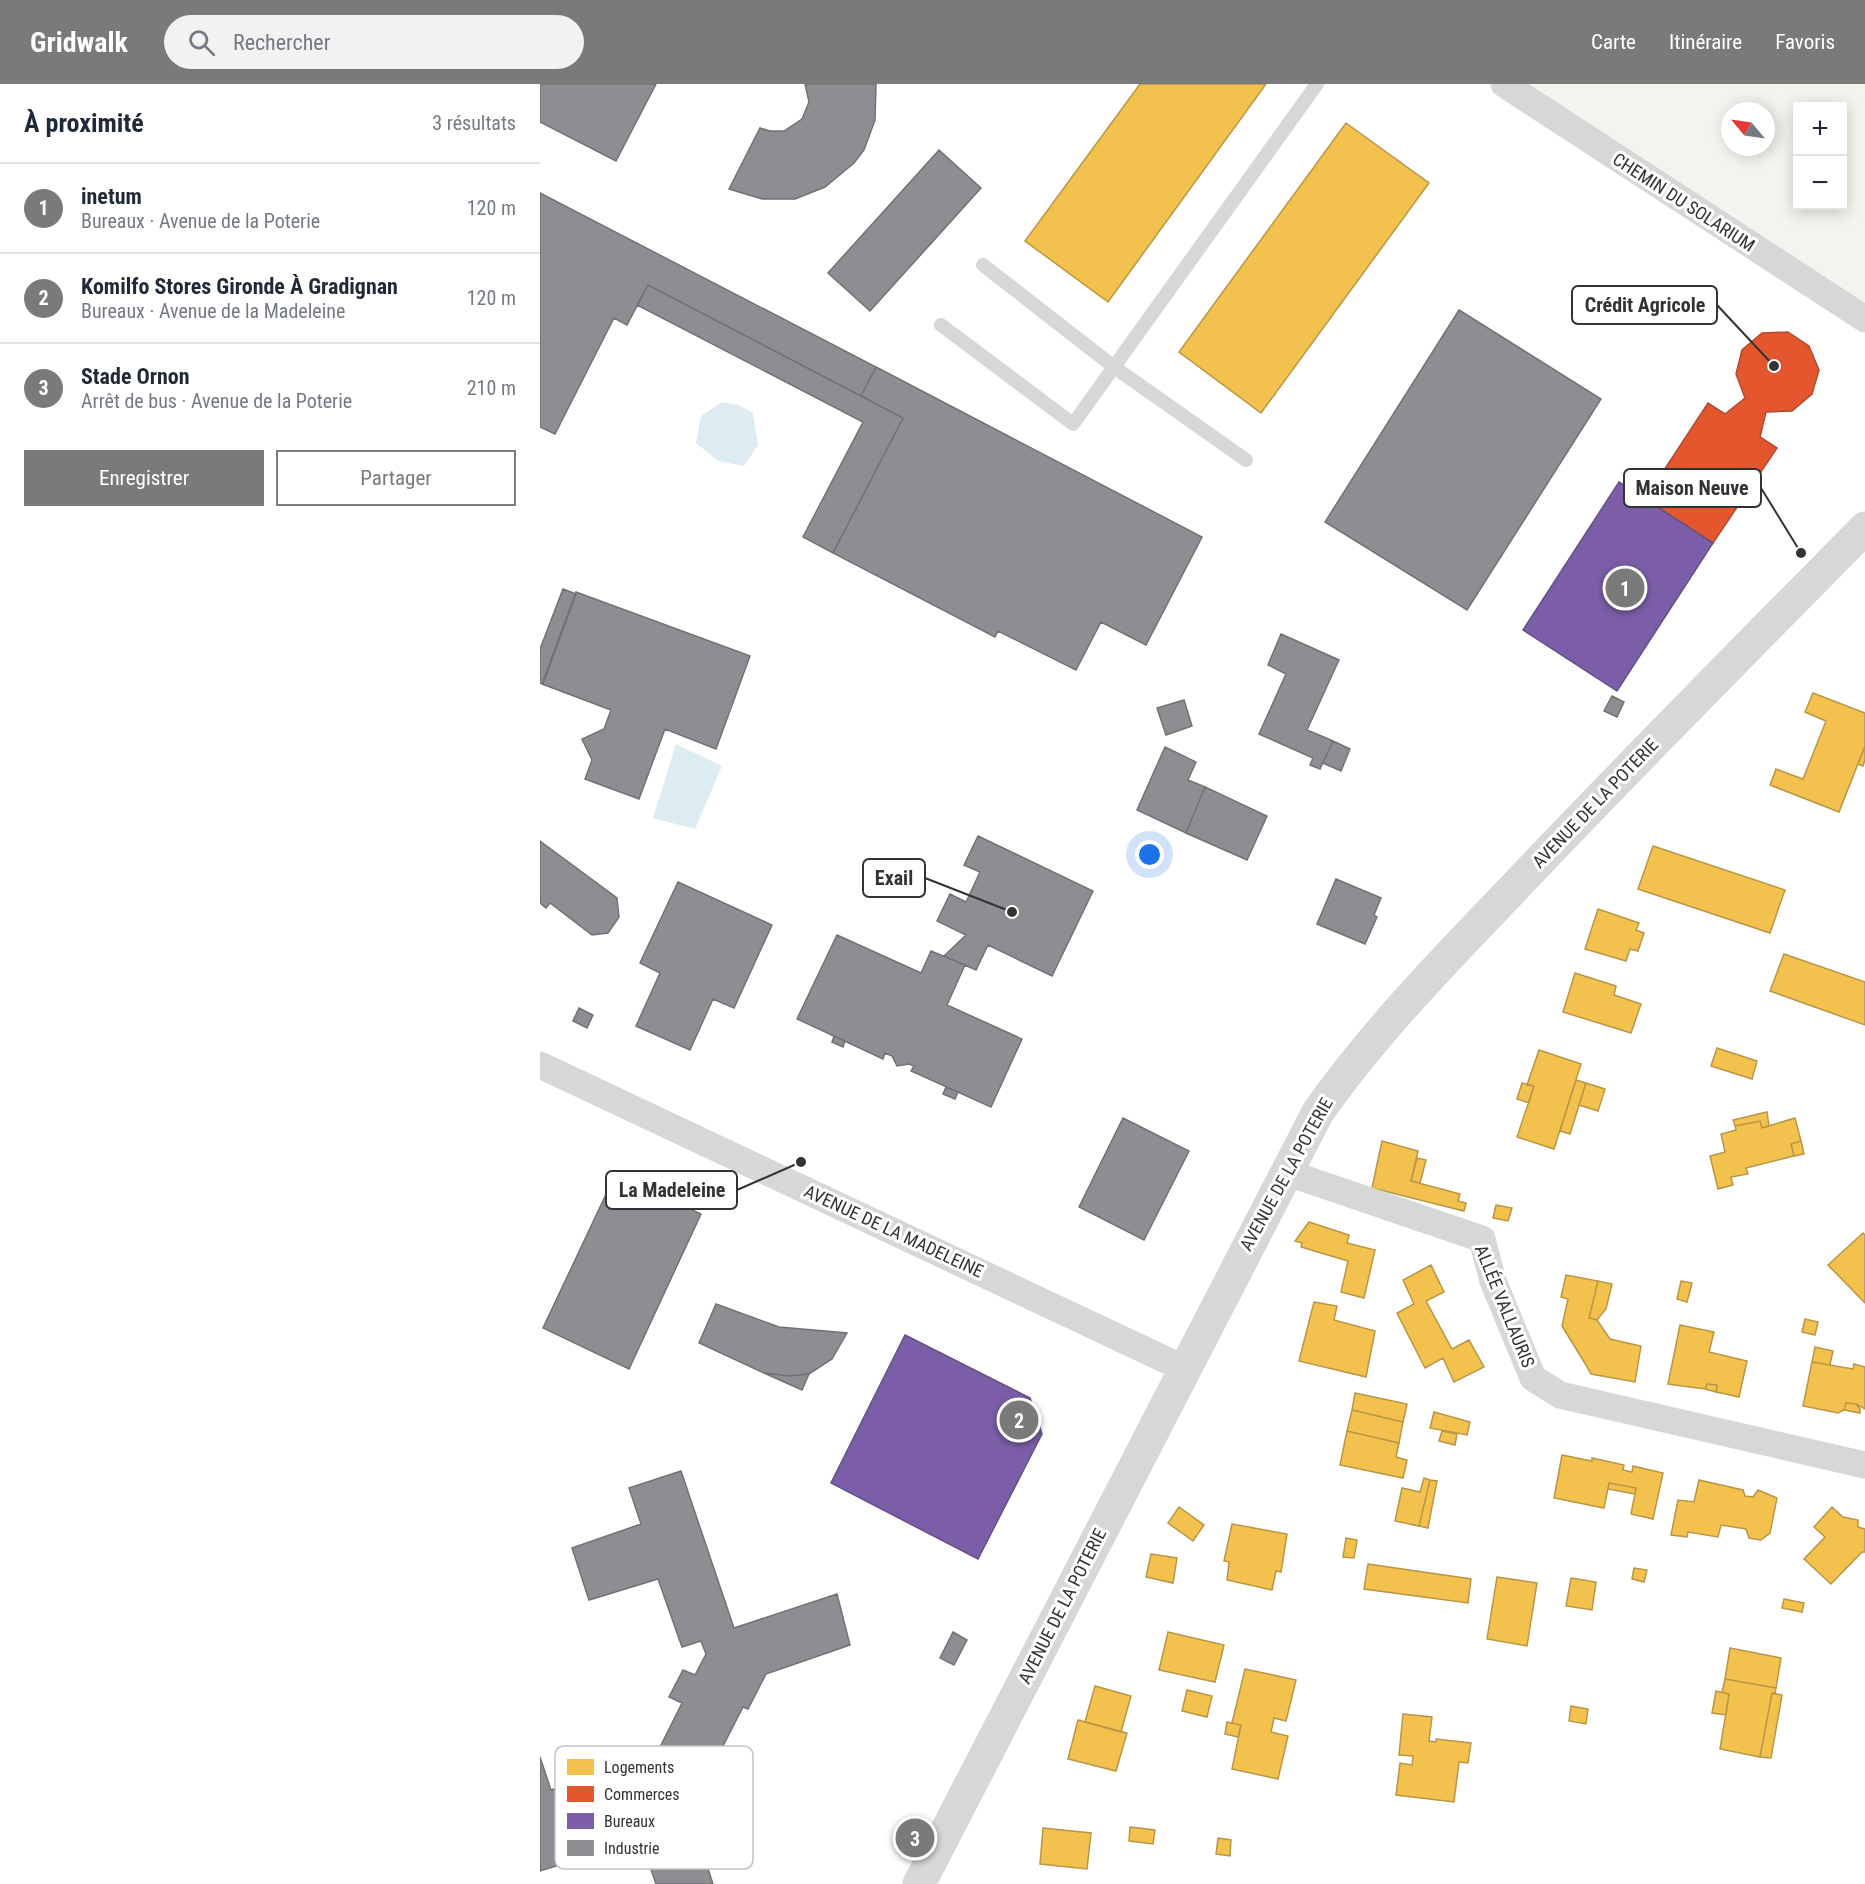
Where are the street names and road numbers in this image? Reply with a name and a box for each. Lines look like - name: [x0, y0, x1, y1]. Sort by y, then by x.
- street label: CHEMIN DU SOLARIUM: [1609, 148, 1759, 256]
- street label: AVENUE DE LA POTERIE: [1528, 734, 1662, 872]
- street label: AVENUE DE LA POTERIE: [1235, 1094, 1337, 1254]
- street label: AVENUE DE LA MADELEINE: [801, 1180, 987, 1282]
- street label: ALLÉE VALLAURIS: [1471, 1242, 1539, 1370]
- street label: AVENUE DE LA POTERIE: [1014, 1525, 1110, 1687]

